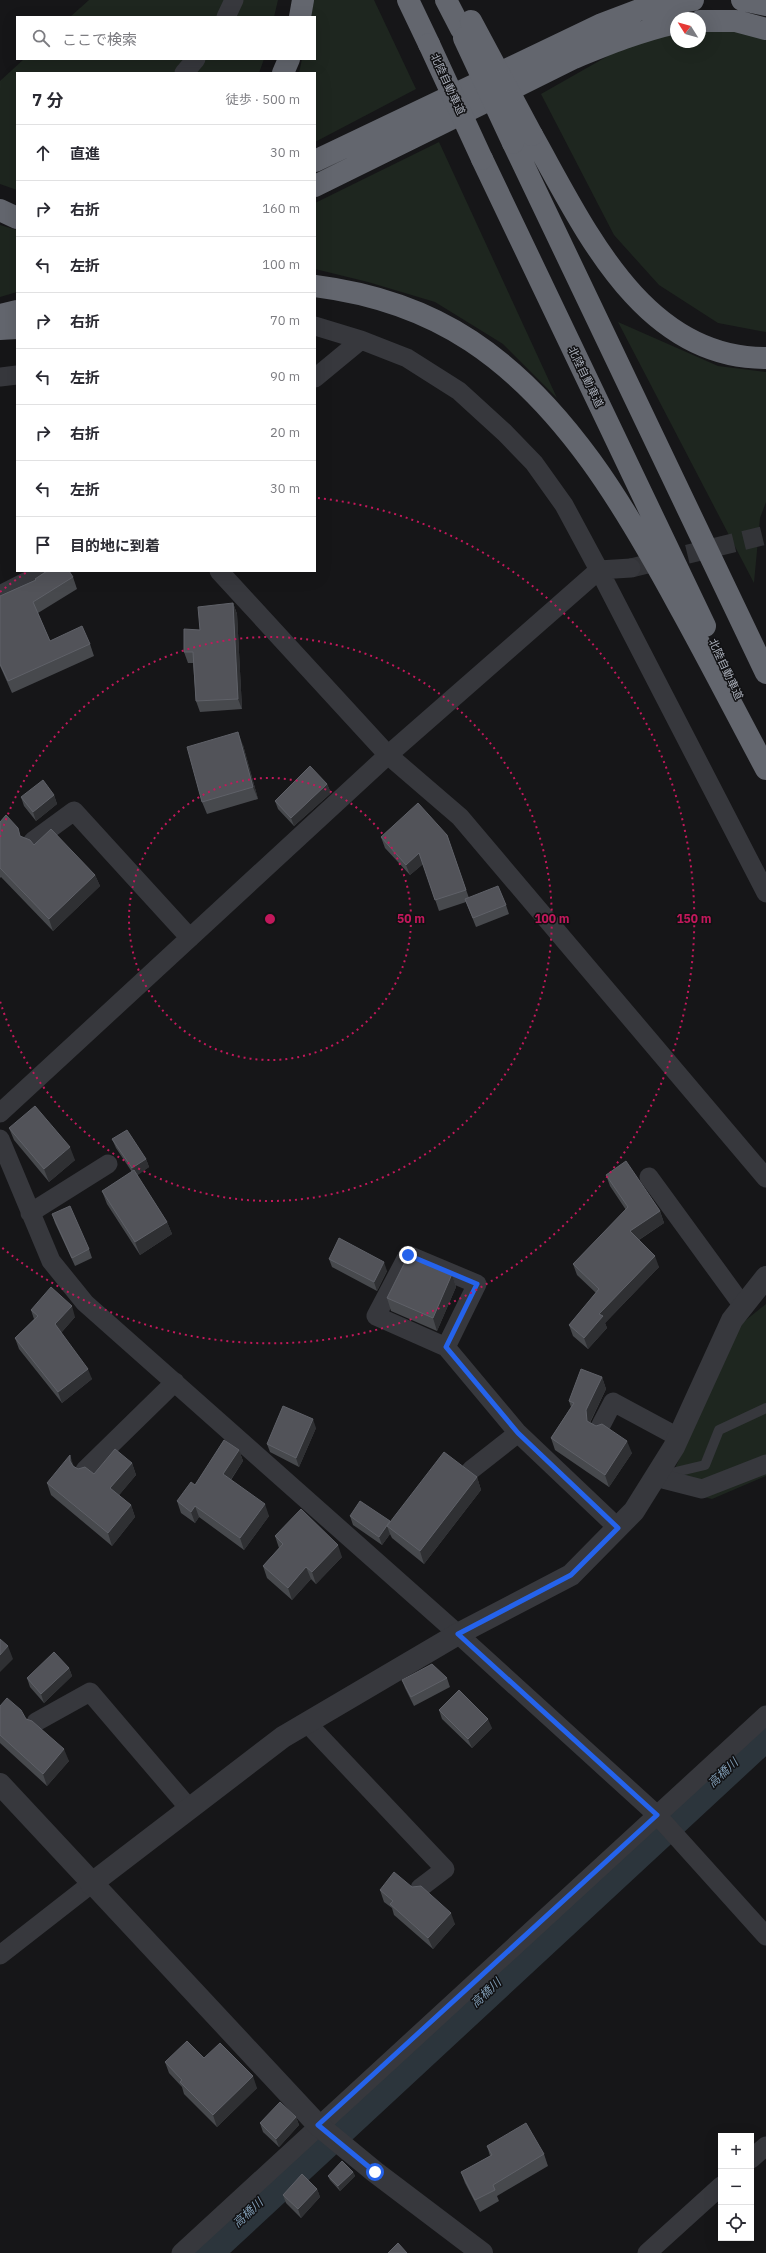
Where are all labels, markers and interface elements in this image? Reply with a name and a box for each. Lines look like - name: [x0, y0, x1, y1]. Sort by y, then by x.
- north arrow: [670, 12, 706, 48]
- search box: [16, 16, 316, 60]
- icon: search: [30, 27, 52, 49]
- text: ここで検索: [62, 30, 137, 49]
- street label: 北陸自動車道: [428, 51, 468, 117]
- text: 7 分: [32, 89, 63, 111]
- text: 徒歩 · 500 m: [226, 91, 300, 108]
- icon: ahead: [32, 142, 54, 164]
- text: 直進: [70, 144, 100, 163]
- text: 30 m: [270, 144, 300, 161]
- icon: right: [32, 198, 54, 220]
- text: 右折: [70, 200, 100, 219]
- text: 160 m: [262, 200, 300, 217]
- icon: left: [32, 254, 54, 276]
- text: 左折: [70, 256, 100, 275]
- text: 100 m: [262, 256, 300, 273]
- icon: right: [32, 310, 54, 332]
- text: 右折: [70, 312, 100, 331]
- text: 70 m: [270, 312, 300, 329]
- street label: 北陸自動車道: [565, 344, 607, 410]
- icon: left: [32, 366, 54, 388]
- text: 左折: [70, 368, 100, 387]
- text: 90 m: [270, 368, 300, 385]
- icon: right: [32, 422, 54, 444]
- text: 右折: [70, 424, 100, 443]
- text: 20 m: [270, 424, 300, 441]
- icon: left: [32, 478, 54, 500]
- text: 左折: [70, 480, 100, 499]
- text: 30 m: [270, 480, 300, 497]
- icon: arrive: [32, 534, 54, 556]
- text: 目的地に到着: [70, 536, 160, 555]
- street label: 北陸自動車道: [706, 636, 746, 702]
- text: 50 m: [397, 911, 425, 926]
- text: 100 m: [534, 911, 570, 926]
- text: 150 m: [676, 911, 712, 926]
- centre of rings: [263, 912, 277, 926]
- route end: [399, 1246, 417, 1264]
- water label: 高橋川: [704, 1754, 742, 1790]
- water label: 高橋川: [467, 1974, 505, 2010]
- map controls: [718, 2133, 754, 2241]
- button: +: [718, 2133, 754, 2169]
- route start: [366, 2163, 384, 2181]
- button: −: [718, 2169, 754, 2205]
- water label: 高橋川: [229, 2194, 267, 2230]
- button: locate: [718, 2205, 754, 2241]

